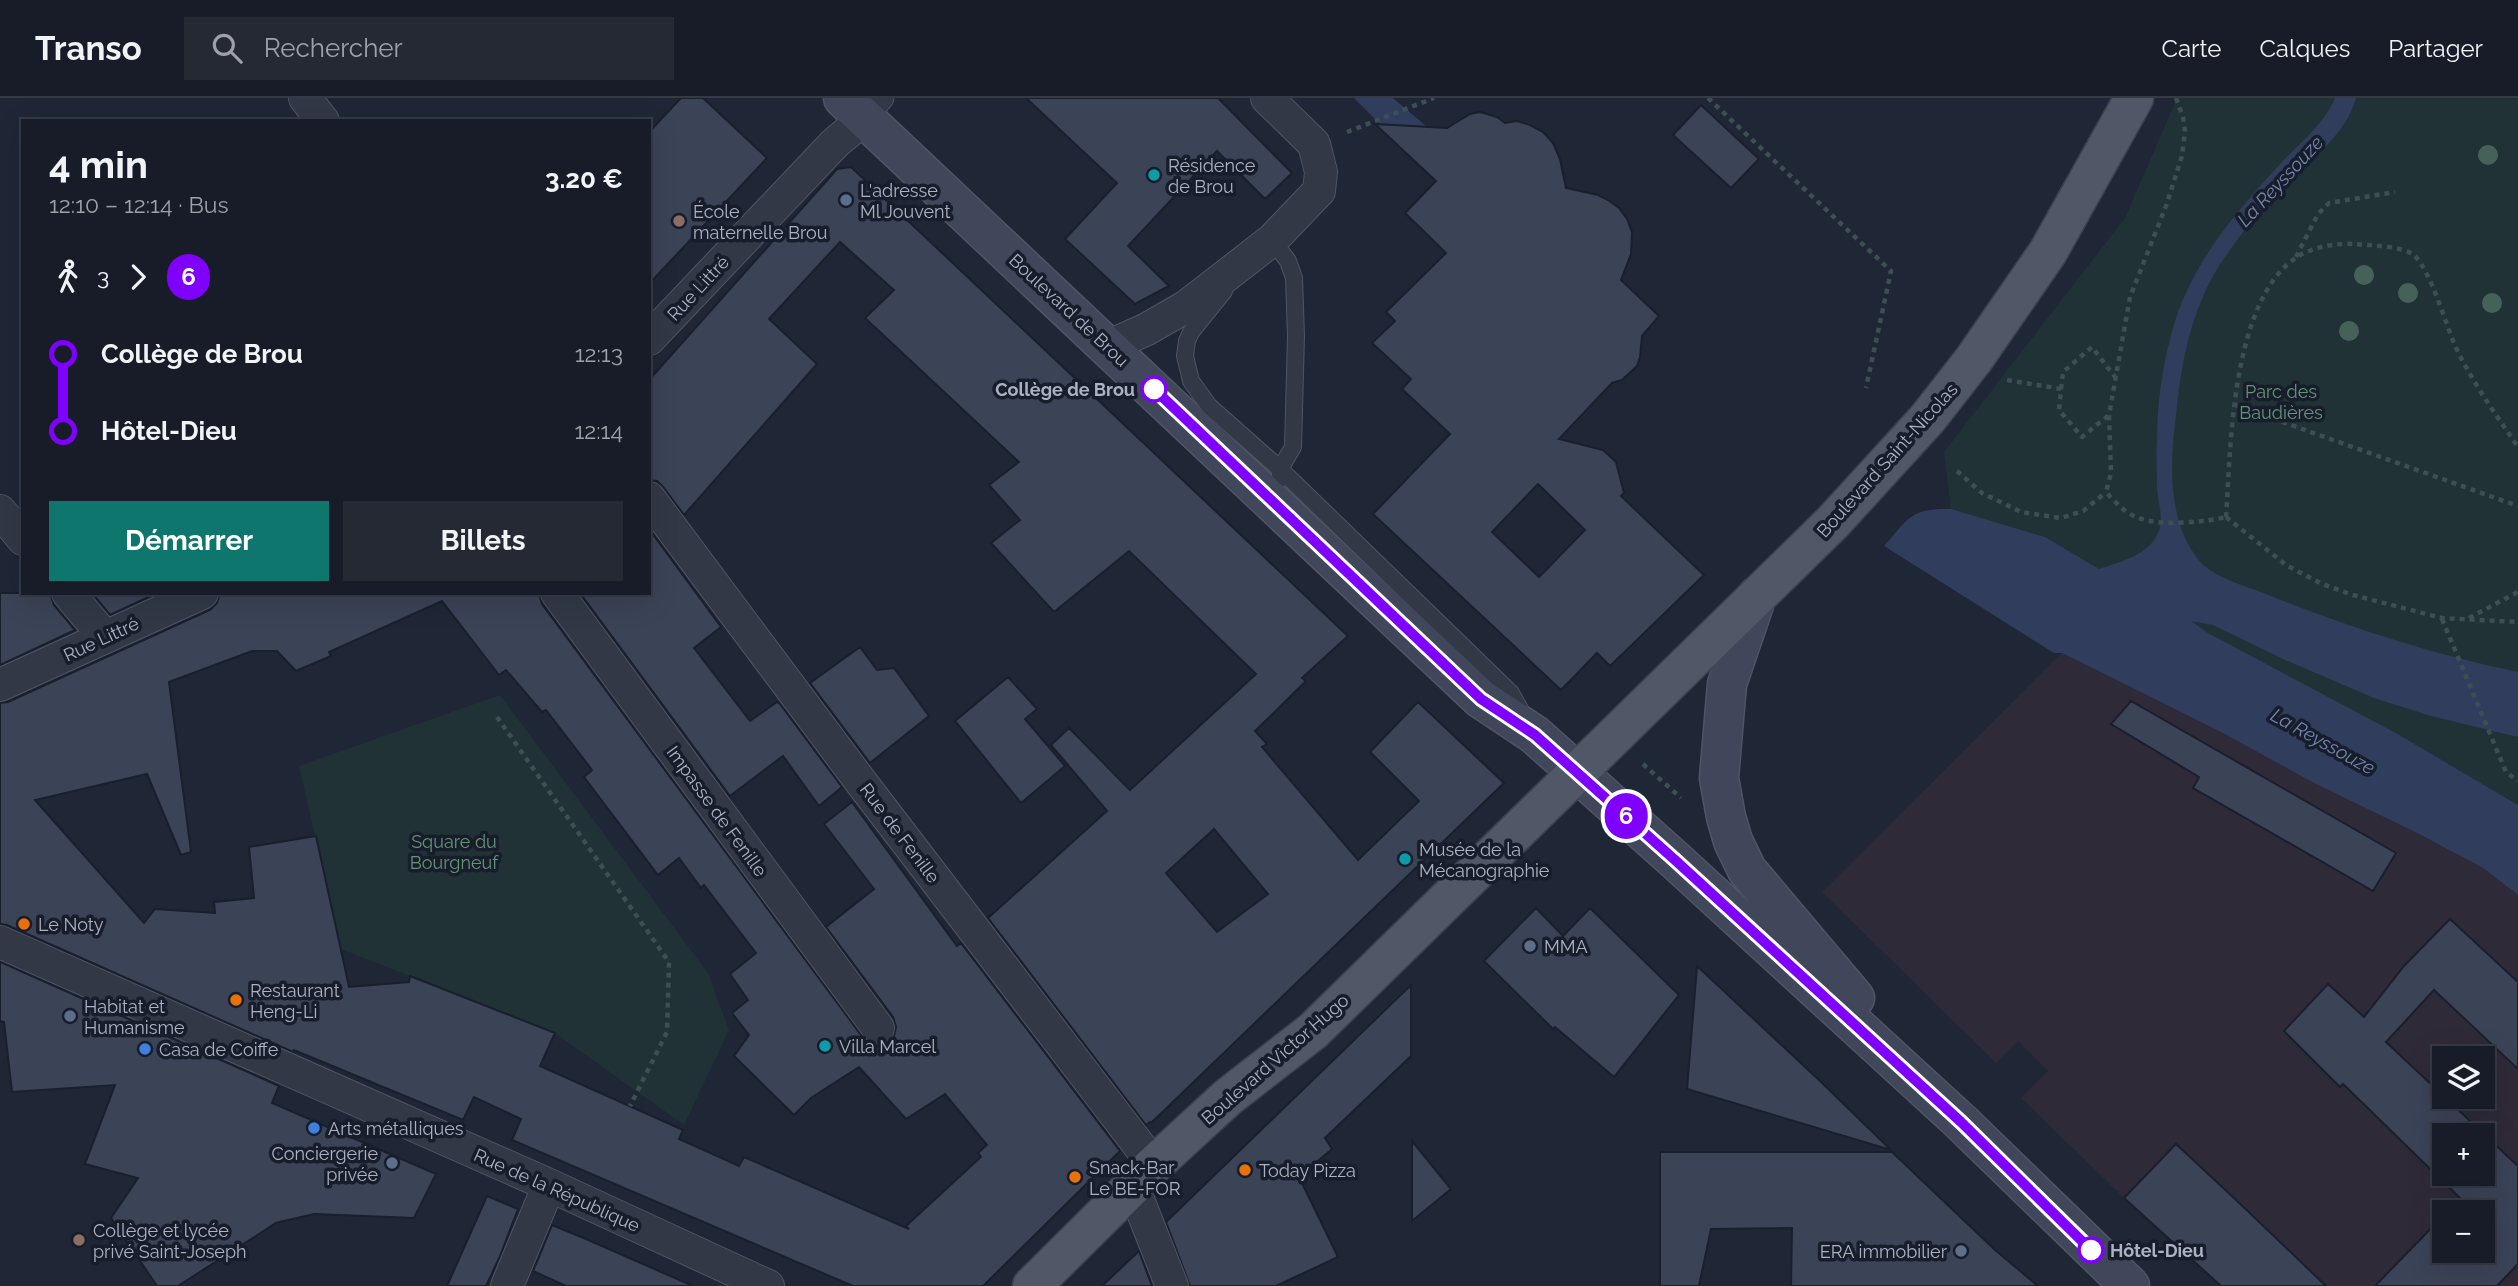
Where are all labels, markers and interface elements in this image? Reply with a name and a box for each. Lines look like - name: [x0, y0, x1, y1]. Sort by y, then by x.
- search box: [184, 17, 674, 80]
- text: Transo: [35, 29, 142, 68]
- icon: search: [208, 29, 246, 67]
- text: Rechercher: [264, 33, 403, 63]
- text: Carte: [2162, 34, 2221, 63]
- text: Calques: [2259, 34, 2350, 63]
- text: Partager: [2388, 34, 2483, 63]
- water label: La Reyssouze: [2233, 131, 2327, 231]
- text: 4 min: [49, 142, 148, 187]
- place label: Résidence de Brou: [1168, 155, 1256, 197]
- text: 3.20 €: [545, 164, 623, 194]
- marker: Résidence de Brou: [1146, 167, 1162, 183]
- place label: L'adresse Ml Jouvent: [860, 180, 950, 222]
- text: 12:10 – 12:14 · Bus: [49, 191, 229, 218]
- marker: L'adresse Ml Jouvent: [838, 192, 854, 208]
- place label: École maternelle Brou: [693, 200, 827, 243]
- marker: École maternelle Brou: [671, 213, 687, 229]
- street label: Boulevard de Brou: [1005, 249, 1133, 371]
- street label: Rue Littré: [663, 251, 733, 325]
- icon: walk: [49, 258, 87, 296]
- icon: forward: [119, 258, 157, 296]
- text: 6: [181, 262, 196, 291]
- text: 3: [97, 263, 109, 290]
- text: Collège de Brou: [101, 339, 303, 369]
- text: 12:13: [575, 340, 623, 367]
- marker: Collège de Brou: [1141, 376, 1167, 402]
- street label: Boulevard Saint-Nicolas: [1812, 378, 1962, 541]
- place label: Collège de Brou: [995, 379, 1135, 400]
- park label: Parc des Baudières: [2239, 381, 2323, 423]
- text: Hôtel-Dieu: [101, 416, 237, 446]
- text: 12:14: [574, 417, 623, 444]
- button: Démarrer: [49, 501, 329, 581]
- button: Billets: [343, 501, 623, 581]
- street label: Rue Littré: [60, 612, 142, 666]
- water label: La Reyssouze: [2267, 703, 2379, 779]
- street label: Impasse de Fenille: [663, 742, 772, 881]
- street label: Rue de Fenille: [856, 779, 945, 887]
- line badge: 6: [1603, 793, 1649, 839]
- text: 6: [1619, 801, 1633, 830]
- park label: Square du Bourgneuf: [410, 831, 499, 873]
- place label: Musée de la Mécanographie: [1419, 839, 1550, 881]
- marker: Musée de la Mécanographie: [1397, 851, 1413, 867]
- place label: Le Noty: [38, 914, 104, 935]
- marker: Le Noty: [16, 916, 32, 932]
- place label: MMA: [1544, 936, 1588, 957]
- marker: MMA: [1522, 938, 1538, 954]
- place label: Restaurant Heng-Li: [250, 980, 340, 1022]
- street label: Boulevard Victor Hugo: [1197, 989, 1353, 1129]
- marker: Restaurant Heng-Li: [228, 992, 244, 1008]
- place label: Habitat et Humanisme: [84, 996, 185, 1038]
- marker: Habitat et Humanisme: [62, 1008, 78, 1024]
- place label: Villa Marcel: [839, 1036, 936, 1057]
- marker: Villa Marcel: [817, 1038, 833, 1054]
- place label: Casa de Coiffe: [159, 1039, 279, 1060]
- marker: Casa de Coiffe: [137, 1041, 153, 1057]
- map controls: [2432, 1046, 2495, 1263]
- button: layers: [2432, 1046, 2495, 1109]
- place label: Arts métalliques: [328, 1118, 464, 1139]
- marker: Arts métalliques: [306, 1120, 322, 1136]
- button: +: [2432, 1123, 2495, 1186]
- place label: Conciergerie privée: [272, 1143, 378, 1185]
- street label: Rue de la République: [471, 1144, 644, 1236]
- marker: Conciergerie privée: [384, 1155, 400, 1171]
- place label: Snack-Bar Le BE-FOR: [1089, 1157, 1181, 1199]
- place label: Today Pizza: [1259, 1160, 1356, 1181]
- marker: Today Pizza: [1237, 1162, 1253, 1178]
- marker: Snack-Bar Le BE-FOR: [1067, 1169, 1083, 1185]
- button: −: [2432, 1200, 2495, 1263]
- place label: Collège et lycée privé Saint-Joseph: [93, 1220, 247, 1262]
- marker: Collège et lycée privé Saint-Joseph: [71, 1232, 87, 1248]
- marker: Hôtel-Dieu: [2078, 1237, 2104, 1263]
- place label: Hôtel-Dieu: [2110, 1240, 2204, 1261]
- place label: ERA immobilier: [1820, 1241, 1948, 1262]
- marker: ERA immobilier: [1953, 1243, 1969, 1259]

